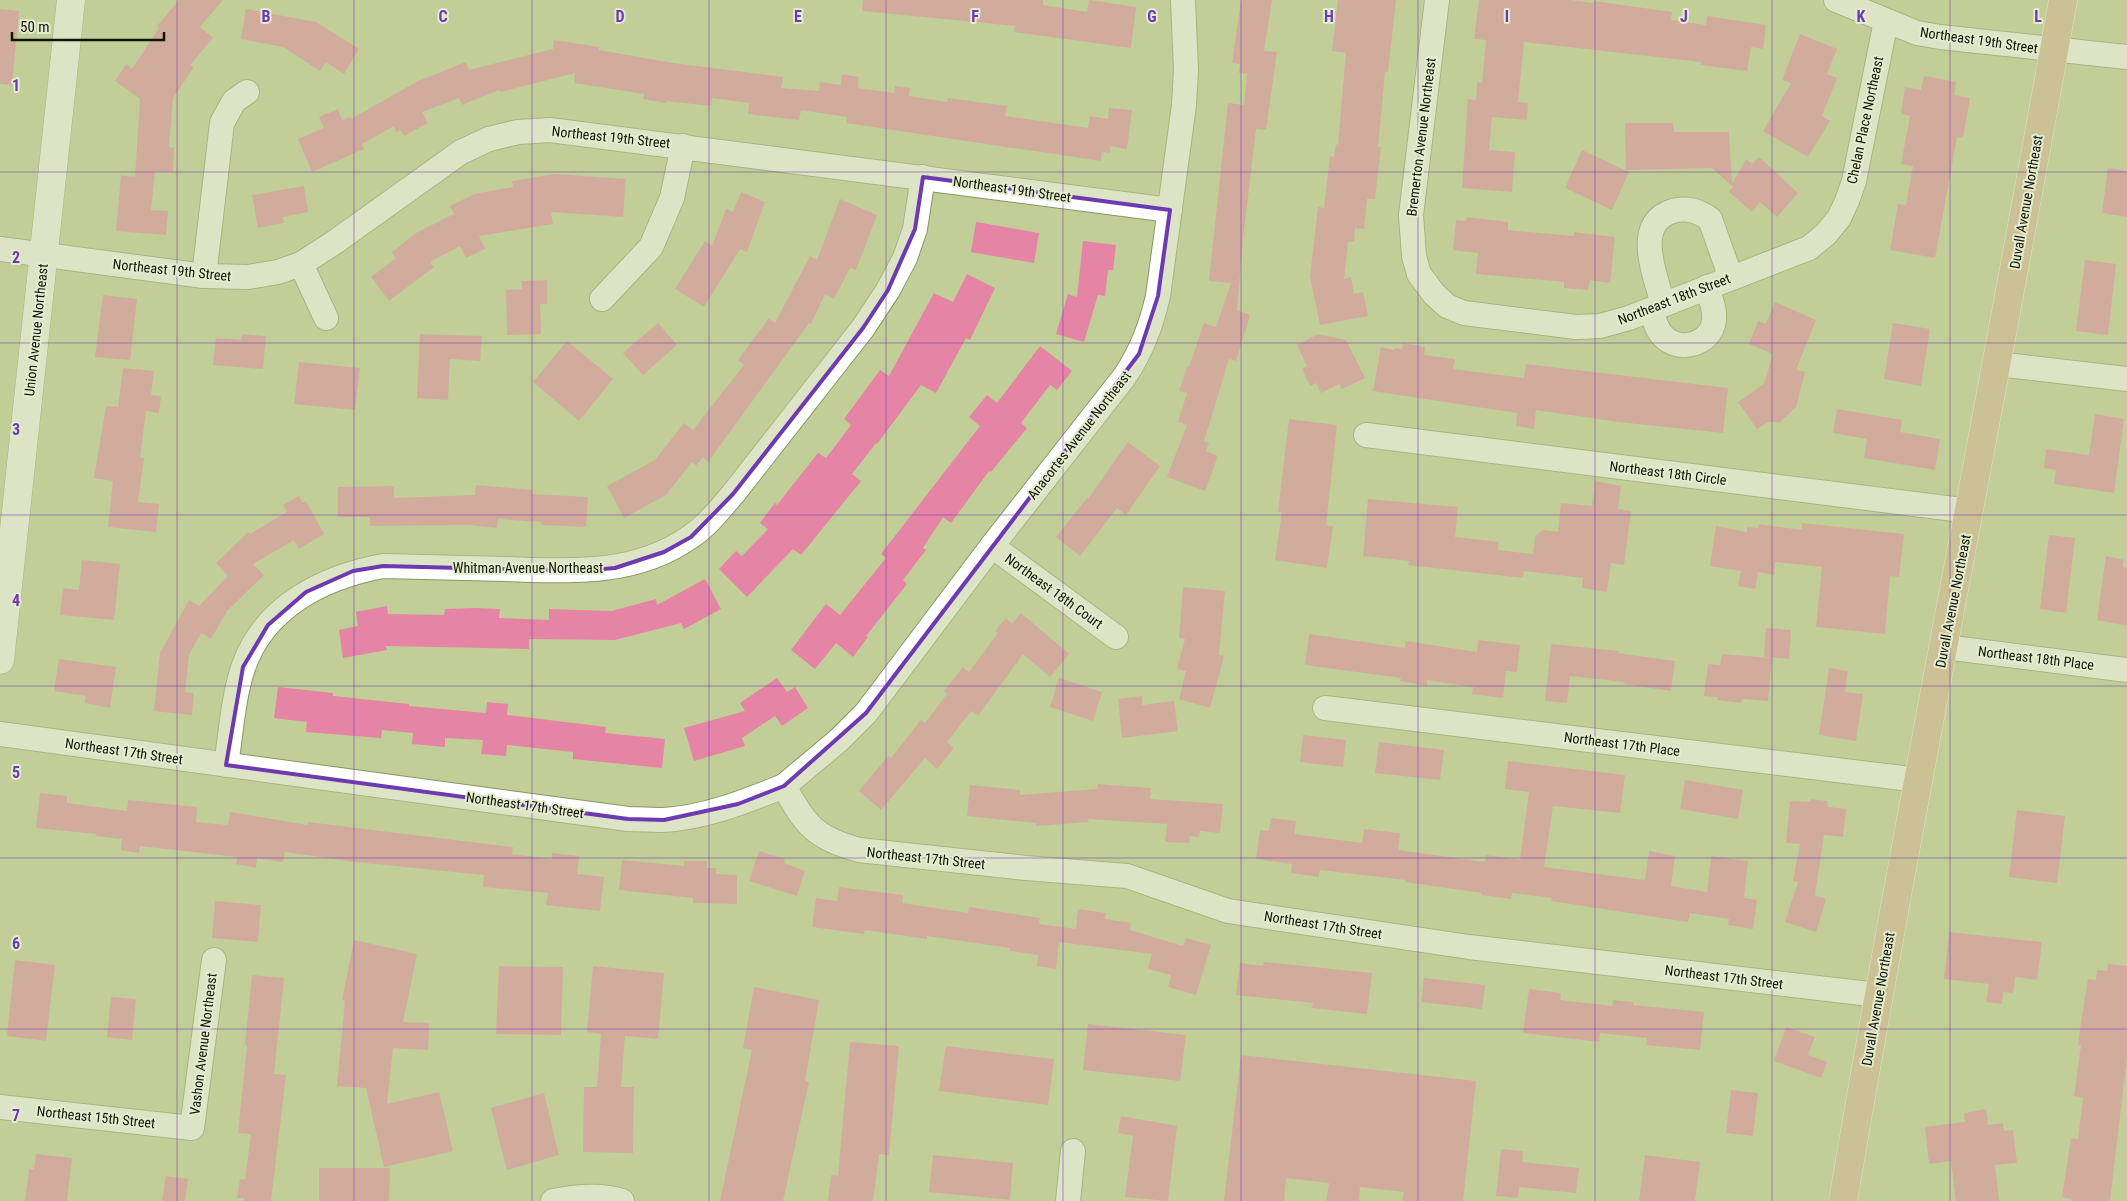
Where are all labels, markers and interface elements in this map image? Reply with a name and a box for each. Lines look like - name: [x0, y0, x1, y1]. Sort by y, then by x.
- text: B: [262, 7, 271, 26]
- text: C: [438, 7, 448, 26]
- text: D: [615, 7, 625, 26]
- text: E: [794, 7, 802, 26]
- text: F: [971, 7, 979, 26]
- text: G: [1147, 7, 1157, 26]
- text: H: [1324, 7, 1334, 26]
- text: I: [1505, 7, 1509, 26]
- text: J: [1680, 7, 1688, 26]
- text: K: [1857, 7, 1866, 26]
- text: L: [2034, 7, 2042, 26]
- scale bar: [12, 10, 165, 42]
- text: 50 m: [20, 18, 50, 36]
- street label: Northeast 19th Street: [1919, 24, 2039, 56]
- street label: Chelan Place Northeast: [1844, 55, 1886, 185]
- street label: Bremerton Avenue Northeast: [1403, 57, 1439, 217]
- text: 1: [12, 76, 20, 95]
- street label: Northeast 19th Street: [551, 123, 671, 151]
- street label: Duvall Avenue Northeast: [2006, 134, 2046, 270]
- street label: Northeast 19th Street: [952, 173, 1072, 205]
- text: 2: [12, 248, 20, 267]
- street label: Northeast 19th Street: [112, 256, 232, 284]
- street label: Union Avenue Northeast: [21, 263, 51, 397]
- street label: Northeast 18th Street: [1616, 270, 1732, 328]
- street label: Anacortes Avenue Northeast: [1024, 368, 1134, 502]
- text: 3: [12, 420, 20, 439]
- street label: Northeast 18th Circle: [1609, 458, 1728, 488]
- street label: Duvall Avenue Northeast: [1932, 533, 1974, 669]
- street label: Northeast 18th Court: [1002, 550, 1106, 632]
- street label: Whitman Avenue Northeast: [453, 560, 603, 576]
- text: 4: [12, 591, 20, 610]
- street label: Northeast 18th Place: [1977, 643, 2095, 673]
- street label: Northeast 17th Place: [1563, 729, 1681, 759]
- street label: Northeast 17th Street: [64, 735, 184, 767]
- text: 5: [12, 763, 20, 782]
- street label: Northeast 17th Street: [465, 789, 585, 821]
- street label: Northeast 17th Street: [866, 844, 986, 872]
- street label: Northeast 17th Street: [1263, 908, 1383, 942]
- street label: Duvall Avenue Northeast: [1858, 931, 1898, 1067]
- text: 6: [12, 934, 20, 953]
- street label: Northeast 17th Street: [1664, 962, 1784, 992]
- street label: Vashon Avenue Northeast: [186, 972, 220, 1116]
- street label: Northeast 15th Street: [36, 1103, 156, 1131]
- text: 7: [12, 1106, 20, 1125]

